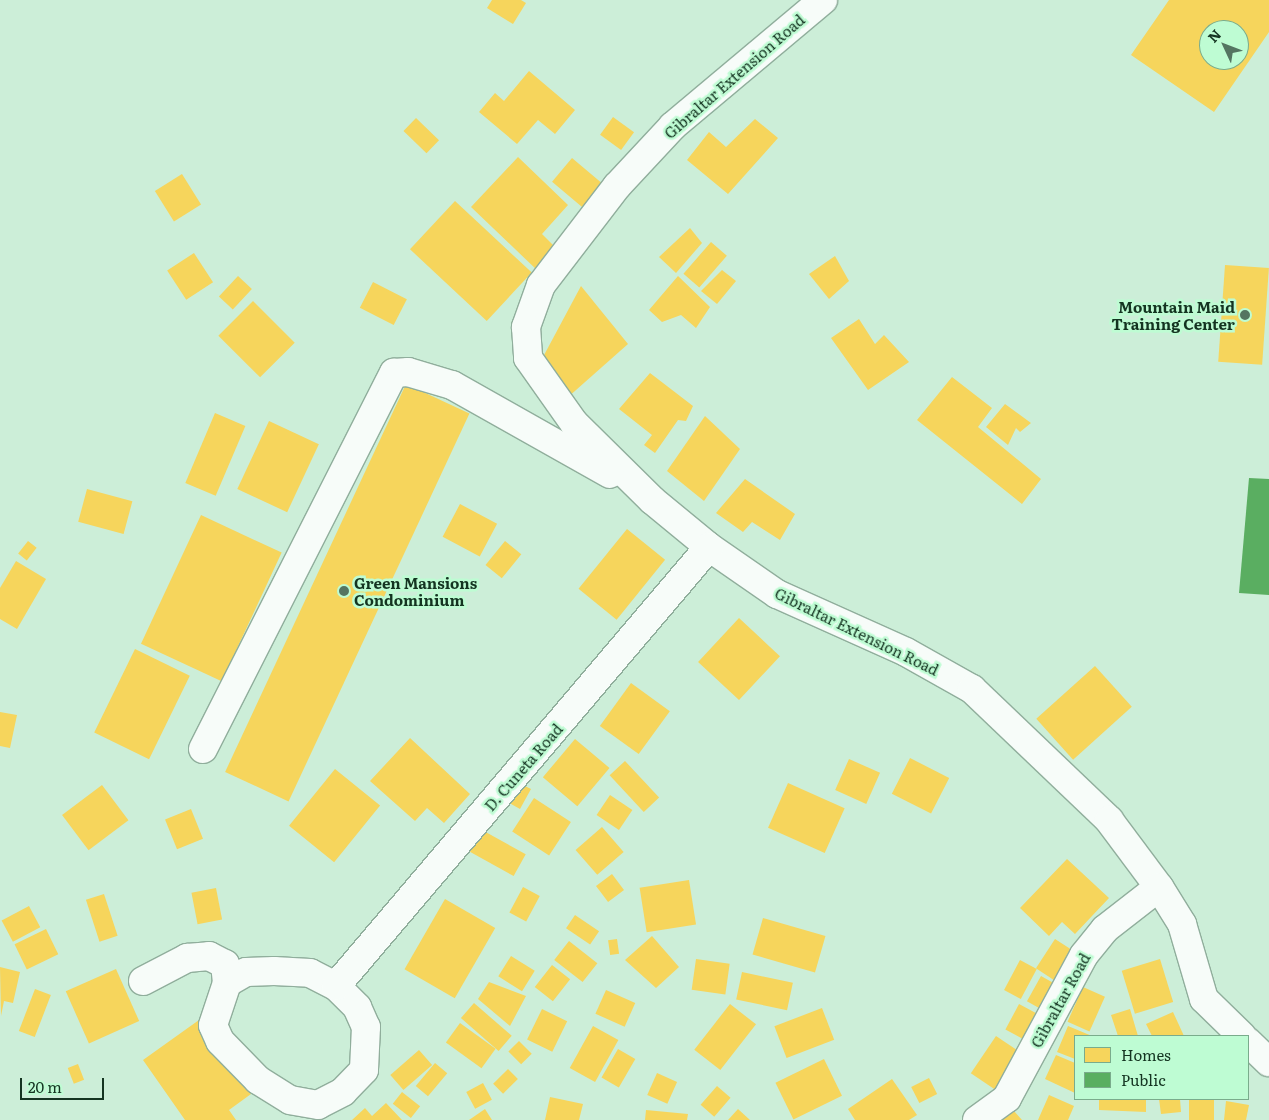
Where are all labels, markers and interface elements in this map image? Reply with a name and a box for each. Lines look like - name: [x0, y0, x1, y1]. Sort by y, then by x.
- street label: Gibraltar Extension Road: [660, 10, 808, 142]
- north arrow: [1199, 20, 1249, 70]
- text: N: [1202, 24, 1225, 47]
- place label: Mountain Maid Training Center: [1112, 297, 1235, 332]
- marker: Mountain Maid Training Center: [1239, 309, 1251, 321]
- place label: Green Mansions Condominium: [354, 573, 477, 608]
- street label: Gibraltar Extension Road: [772, 583, 942, 679]
- marker: Green Mansions Condominium: [338, 585, 350, 597]
- street label: D. Cuneta Road: [480, 720, 566, 814]
- street label: Gibraltar Road: [1027, 950, 1093, 1050]
- legend: [1074, 1035, 1249, 1100]
- text: Homes: [1121, 1043, 1171, 1066]
- scale bar: [22, 1068, 106, 1100]
- text: Public: [1121, 1068, 1166, 1091]
- text: 20 m: [28, 1075, 62, 1098]

